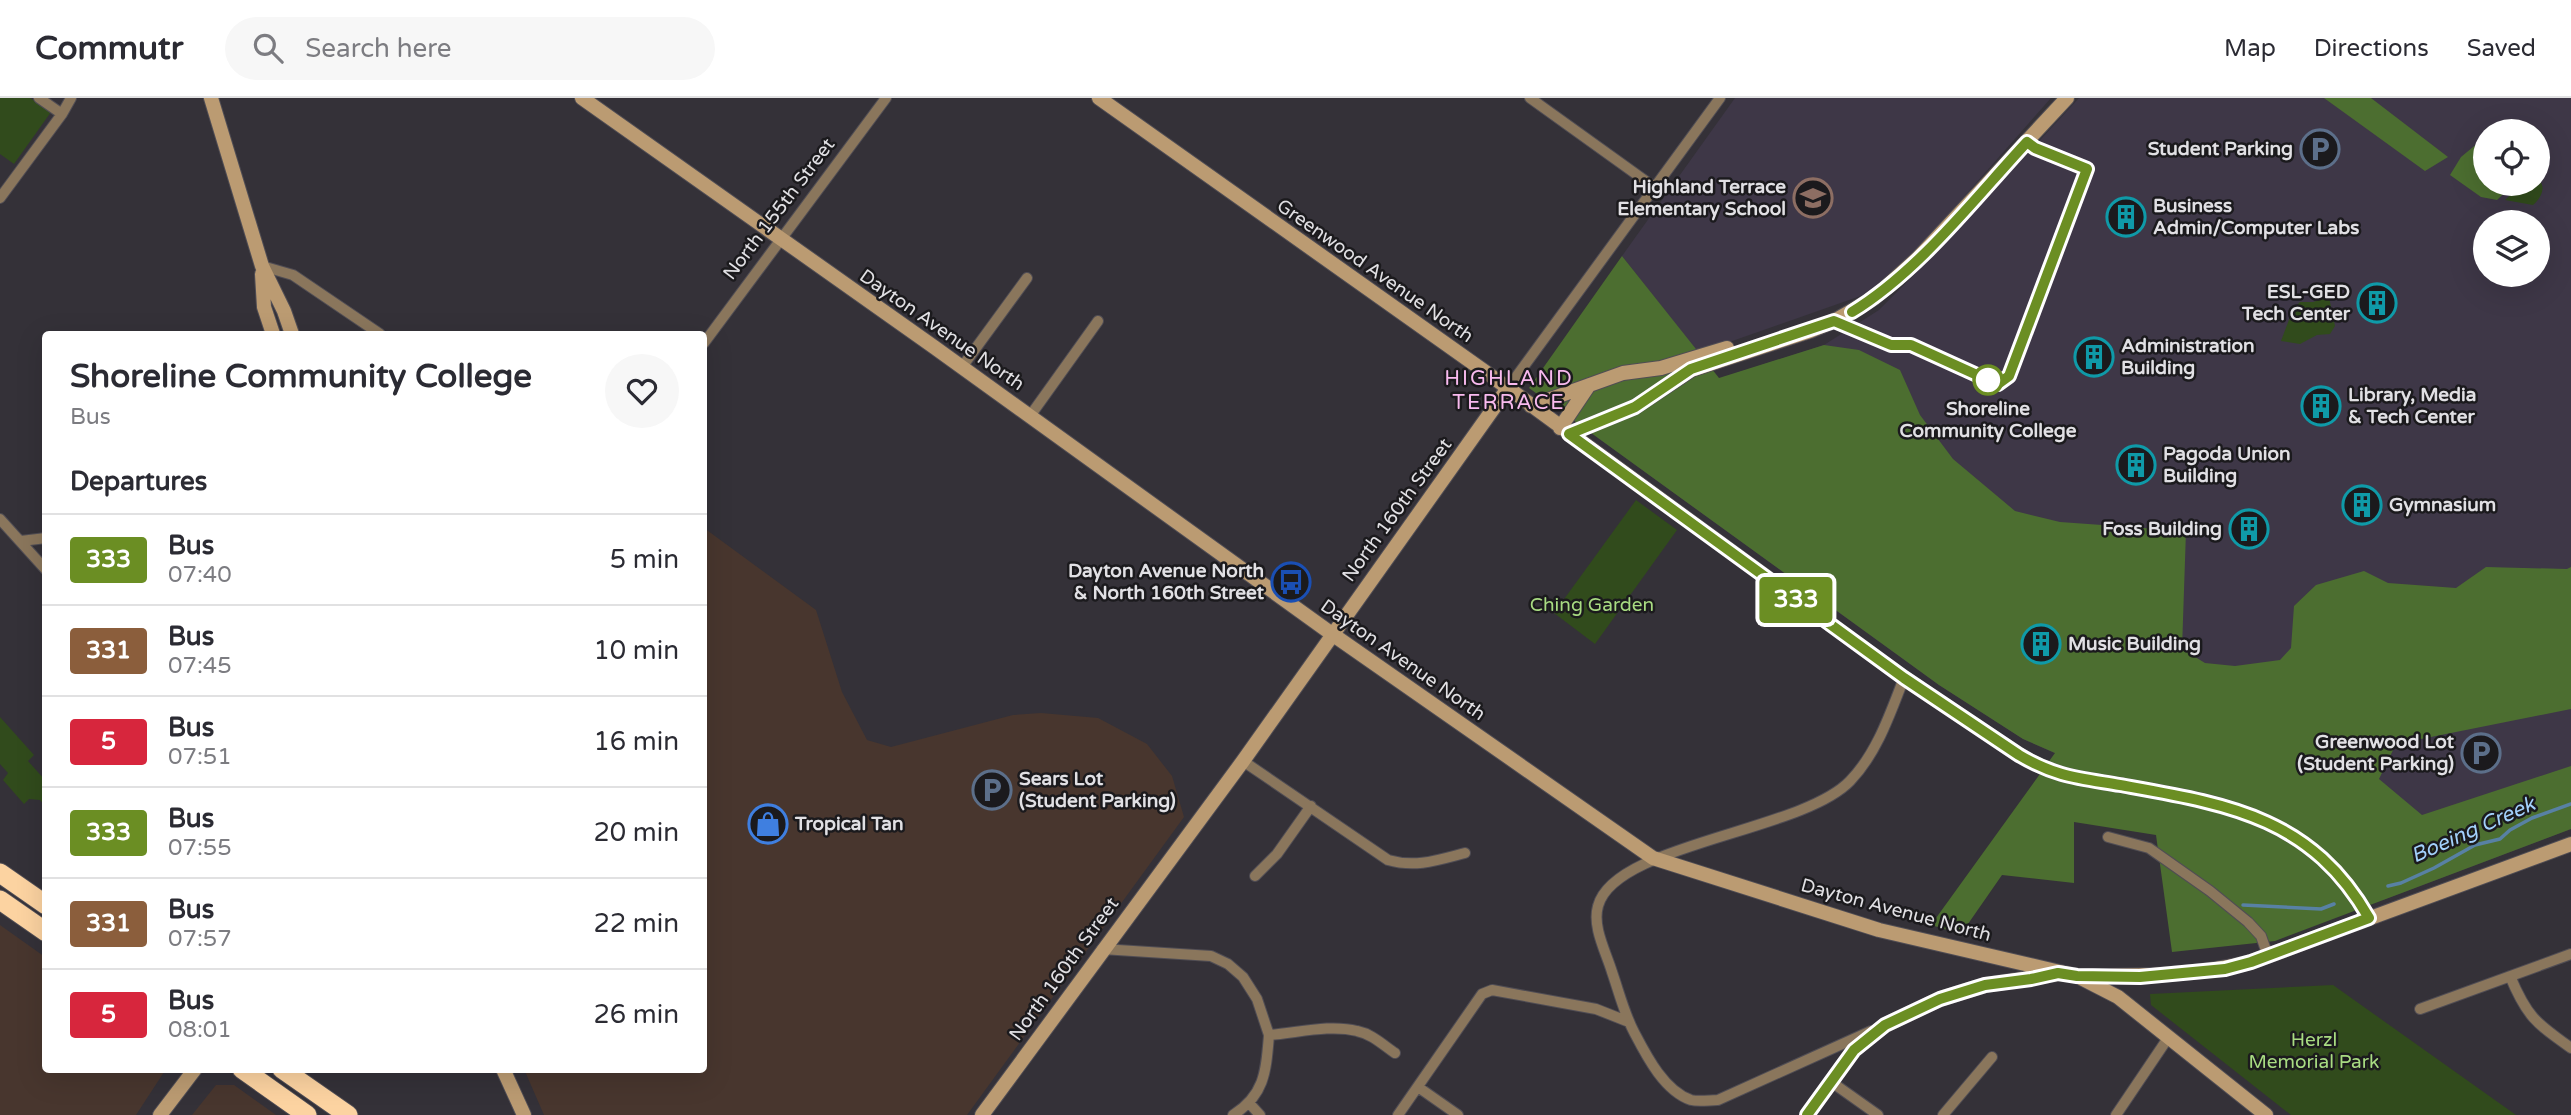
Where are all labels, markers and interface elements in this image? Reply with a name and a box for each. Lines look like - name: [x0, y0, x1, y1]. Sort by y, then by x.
- search box: [225, 17, 715, 80]
- text: Commutr: [35, 29, 183, 68]
- icon: search: [249, 29, 287, 67]
- text: Search here: [305, 33, 451, 64]
- text: Map: [2224, 34, 2276, 63]
- text: Directions: [2314, 34, 2429, 63]
- text: Saved: [2467, 34, 2536, 63]
- map controls: [2473, 119, 2550, 287]
- button: locate: [2473, 119, 2550, 196]
- parking icon: Student Parking: [2299, 128, 2341, 170]
- street label: North 155th Street: [719, 134, 839, 284]
- place label: Student Parking: [2148, 138, 2293, 161]
- place label: Highland Terrace Elementary School: [1617, 176, 1786, 221]
- school or university icon: Highland Terrace Elementary School: [1792, 177, 1834, 219]
- street label: Greenwood Avenue North: [1273, 195, 1477, 347]
- place label: Business Admin/Computer Labs: [2153, 195, 2359, 240]
- building icon: Business Admin/Computer Labs: [2105, 196, 2147, 238]
- button: layers: [2473, 210, 2550, 287]
- street label: Dayton Avenue North: [855, 265, 1029, 395]
- place label: ESL-GED Tech Center: [2241, 281, 2351, 325]
- building icon: ESL-GED Tech Center: [2356, 282, 2398, 324]
- place label: Administration Building: [2121, 335, 2255, 380]
- building icon: Administration Building: [2073, 336, 2115, 378]
- button: heart: [605, 354, 679, 428]
- text: Shoreline Community College: [70, 357, 532, 396]
- marker: Shoreline Community College: [1973, 365, 2003, 395]
- district label: HIGHLAND TERRACE: [1444, 366, 1574, 415]
- place label: Library, Media & Tech Center: [2348, 384, 2476, 428]
- building icon: Library, Media & Tech Center: [2300, 385, 2342, 427]
- place label: Shoreline Community College: [1900, 398, 2077, 443]
- text: Bus: [70, 403, 111, 431]
- street label: North 160th Street: [1338, 434, 1456, 586]
- place label: Pagoda Union Building: [2163, 443, 2291, 488]
- building icon: Pagoda Union Building: [2115, 444, 2157, 486]
- text: Departures: [70, 466, 207, 497]
- building icon: Gymnasium: [2341, 484, 2383, 526]
- place label: Gymnasium: [2389, 494, 2496, 517]
- building icon: Foss Building: [2228, 508, 2270, 550]
- place label: Foss Building: [2102, 518, 2222, 541]
- text: Bus: [168, 530, 214, 561]
- text: 5 min: [610, 544, 679, 575]
- text: 333: [86, 545, 131, 574]
- place label: Dayton Avenue North & North 160th Street: [1068, 560, 1265, 604]
- text: 07:40: [168, 561, 232, 589]
- bus stop icon: Dayton Avenue North & North 160th Street: [1270, 561, 1312, 603]
- line badge: 333: [1756, 577, 1836, 623]
- text: 333: [1773, 585, 1819, 614]
- park label: Ching Garden: [1530, 594, 1654, 616]
- street label: Dayton Avenue North: [1316, 595, 1490, 725]
- text: Bus: [168, 621, 214, 652]
- building icon: Music Building: [2020, 623, 2062, 665]
- place label: Music Building: [2068, 633, 2201, 656]
- text: 10 min: [593, 635, 679, 666]
- text: 331: [86, 636, 131, 665]
- text: 07:45: [168, 652, 232, 680]
- text: Bus: [168, 712, 214, 743]
- text: 16 min: [593, 726, 679, 757]
- text: 5: [101, 727, 116, 756]
- place label: Greenwood Lot (Student Parking): [2297, 731, 2455, 776]
- parking icon: Greenwood Lot (Student Parking): [2460, 732, 2502, 774]
- text: 07:51: [168, 743, 232, 771]
- place label: Sears Lot (Student Parking): [1019, 768, 1176, 813]
- parking icon: Sears Lot (Student Parking): [971, 769, 1013, 811]
- water label: Boeing Creek: [2407, 791, 2540, 869]
- text: Bus: [168, 803, 214, 834]
- shop icon: Tropical Tan: [747, 803, 789, 845]
- place label: Tropical Tan: [794, 813, 903, 836]
- text: 20 min: [593, 817, 679, 848]
- text: 333: [86, 818, 131, 847]
- text: 07:55: [168, 834, 232, 862]
- street label: Dayton Avenue North: [1799, 874, 1993, 946]
- street label: North 160th Street: [1005, 893, 1123, 1045]
- text: Bus: [168, 894, 214, 925]
- text: 22 min: [593, 908, 679, 939]
- text: 331: [86, 909, 131, 938]
- text: 07:57: [168, 925, 232, 953]
- text: Bus: [168, 985, 214, 1016]
- text: 26 min: [593, 999, 679, 1030]
- text: 5: [101, 1000, 116, 1029]
- text: 08:01: [168, 1016, 232, 1044]
- park label: Herzl Memorial Park: [2249, 1029, 2379, 1073]

